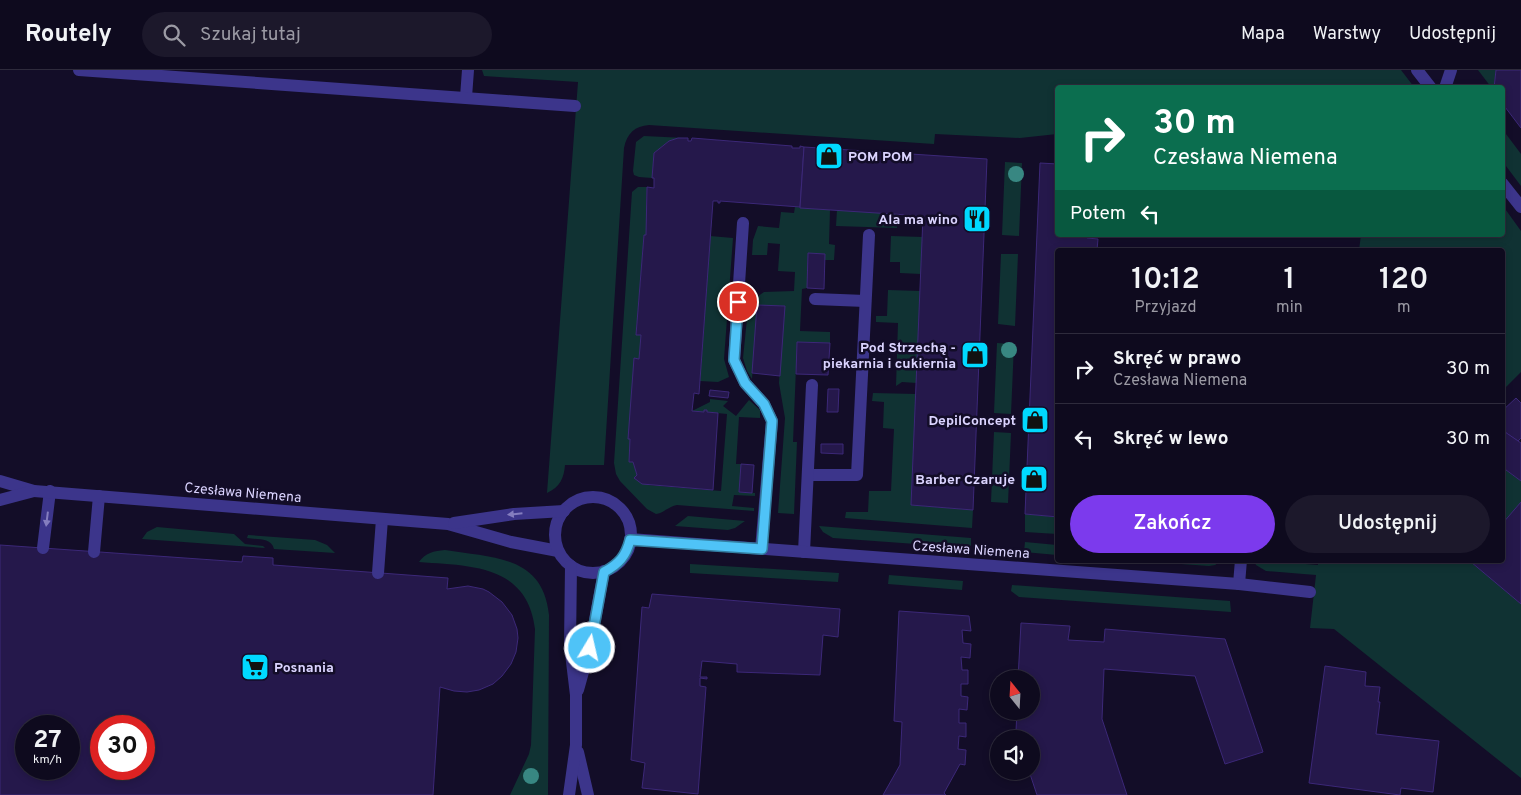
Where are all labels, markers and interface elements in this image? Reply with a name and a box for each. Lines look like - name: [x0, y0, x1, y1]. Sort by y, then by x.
- search box: [142, 12, 492, 57]
- text: Routely: [25, 20, 112, 50]
- icon: search: [160, 21, 188, 49]
- text: Szukaj tutaj: [200, 23, 301, 47]
- text: Mapa: [1241, 23, 1285, 46]
- text: Warstwy: [1313, 23, 1381, 46]
- text: Udostępnij: [1409, 23, 1496, 46]
- text: 30 m: [1153, 102, 1236, 146]
- icon: right: [1070, 105, 1135, 170]
- shop icon: POM POM: [814, 141, 844, 171]
- text: Czesława Niemena: [1153, 145, 1338, 172]
- place label: POM POM: [848, 149, 912, 166]
- icon: left: [1136, 200, 1164, 228]
- text: Potem: [1070, 202, 1126, 226]
- restaurant icon: Ala ma wino: [962, 204, 992, 234]
- place label: Ala ma wino: [878, 212, 958, 229]
- text: 10:12: [1131, 262, 1200, 299]
- text: 1: [1284, 262, 1295, 299]
- text: 120: [1379, 262, 1429, 299]
- pin: [717, 281, 759, 323]
- icon: arrive: [724, 288, 752, 316]
- text: Przyjazd: [1135, 298, 1197, 318]
- text: min: [1276, 298, 1303, 318]
- text: m: [1397, 298, 1411, 318]
- place label: Pod Strzechą - piekarnia i cukiernia: [823, 340, 956, 373]
- shop icon: Pod Strzechą - piekarnia i cukiernia: [960, 340, 990, 370]
- text: Skręć w prawo: [1113, 347, 1241, 371]
- icon: right: [1070, 355, 1098, 383]
- text: 30 m: [1446, 357, 1490, 381]
- text: Czesława Niemena: [1113, 371, 1247, 391]
- shop icon: DepilConcept: [1020, 405, 1050, 435]
- place label: DepilConcept: [928, 413, 1016, 430]
- icon: left: [1070, 425, 1098, 453]
- text: Skręć w lewo: [1113, 427, 1228, 451]
- text: 30 m: [1446, 427, 1490, 451]
- shop icon: Barber Czaruje: [1019, 464, 1049, 494]
- place label: Barber Czaruje: [915, 472, 1015, 489]
- street label: Czesława Niemena: [184, 480, 302, 507]
- button: Zakończ: [1070, 495, 1275, 553]
- button: Udostępnij: [1285, 495, 1490, 553]
- one-way arrow: [507, 511, 523, 519]
- one-way arrow: [43, 512, 51, 528]
- street label: Czesława Niemena: [912, 538, 1030, 563]
- position arrow: [563, 621, 615, 673]
- supermarket icon: Posnania: [240, 652, 270, 682]
- place label: Posnania: [274, 660, 334, 677]
- north arrow: [990, 670, 1040, 720]
- map controls: [990, 670, 1040, 780]
- speed limit sign: 30: [90, 715, 155, 780]
- text: 27: [33, 725, 62, 757]
- button: sound: [990, 730, 1040, 780]
- text: km/h: [33, 752, 62, 768]

